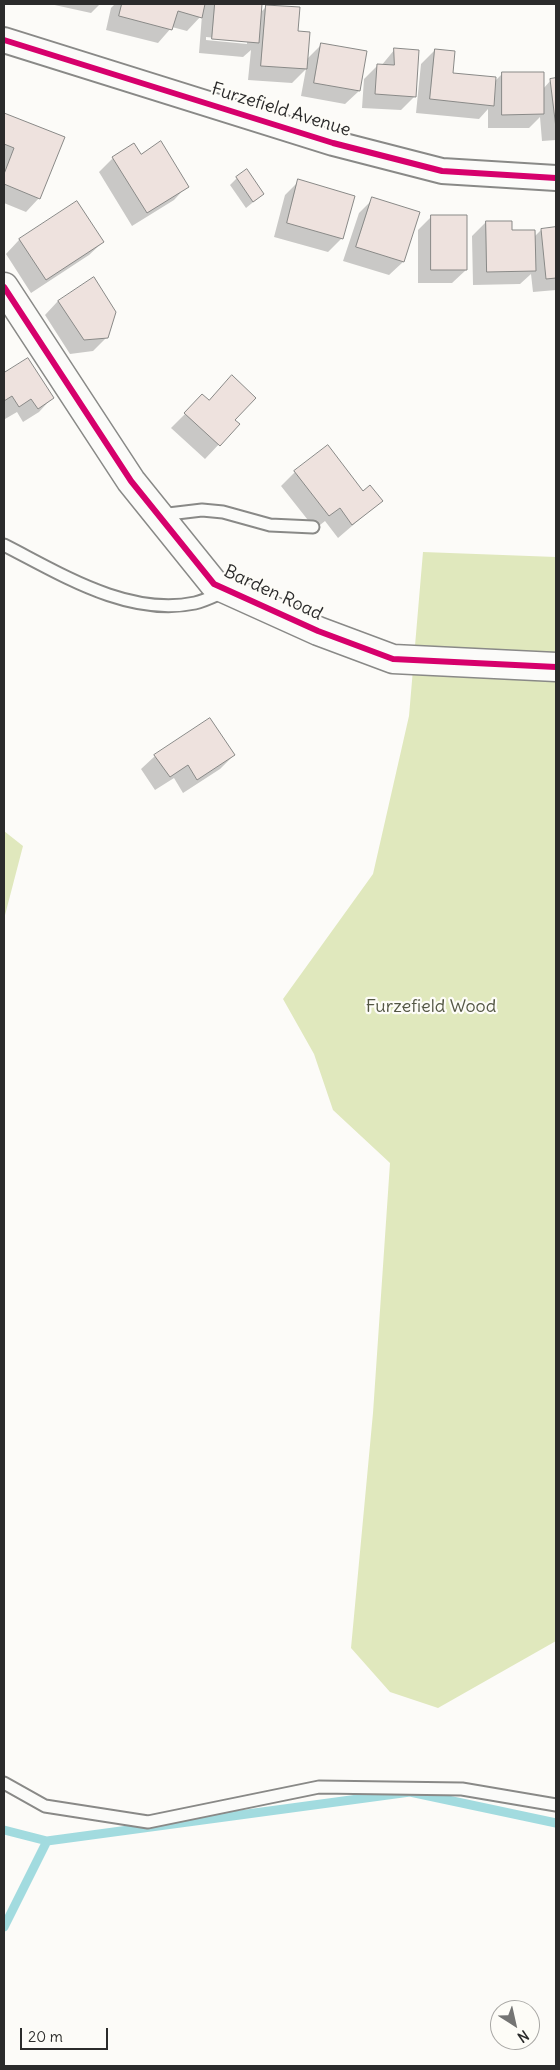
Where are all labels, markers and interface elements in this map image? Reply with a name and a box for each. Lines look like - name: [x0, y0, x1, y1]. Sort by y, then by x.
- street label: Furzefield Avenue: [209, 79, 353, 141]
- street label: Barden Road: [220, 561, 326, 625]
- park label: Furzefield Wood: [366, 996, 496, 1018]
- north arrow: [490, 2000, 540, 2050]
- scale bar: [22, 2018, 110, 2050]
- text: N: [514, 2026, 532, 2047]
- text: 20 m: [28, 2027, 63, 2046]

